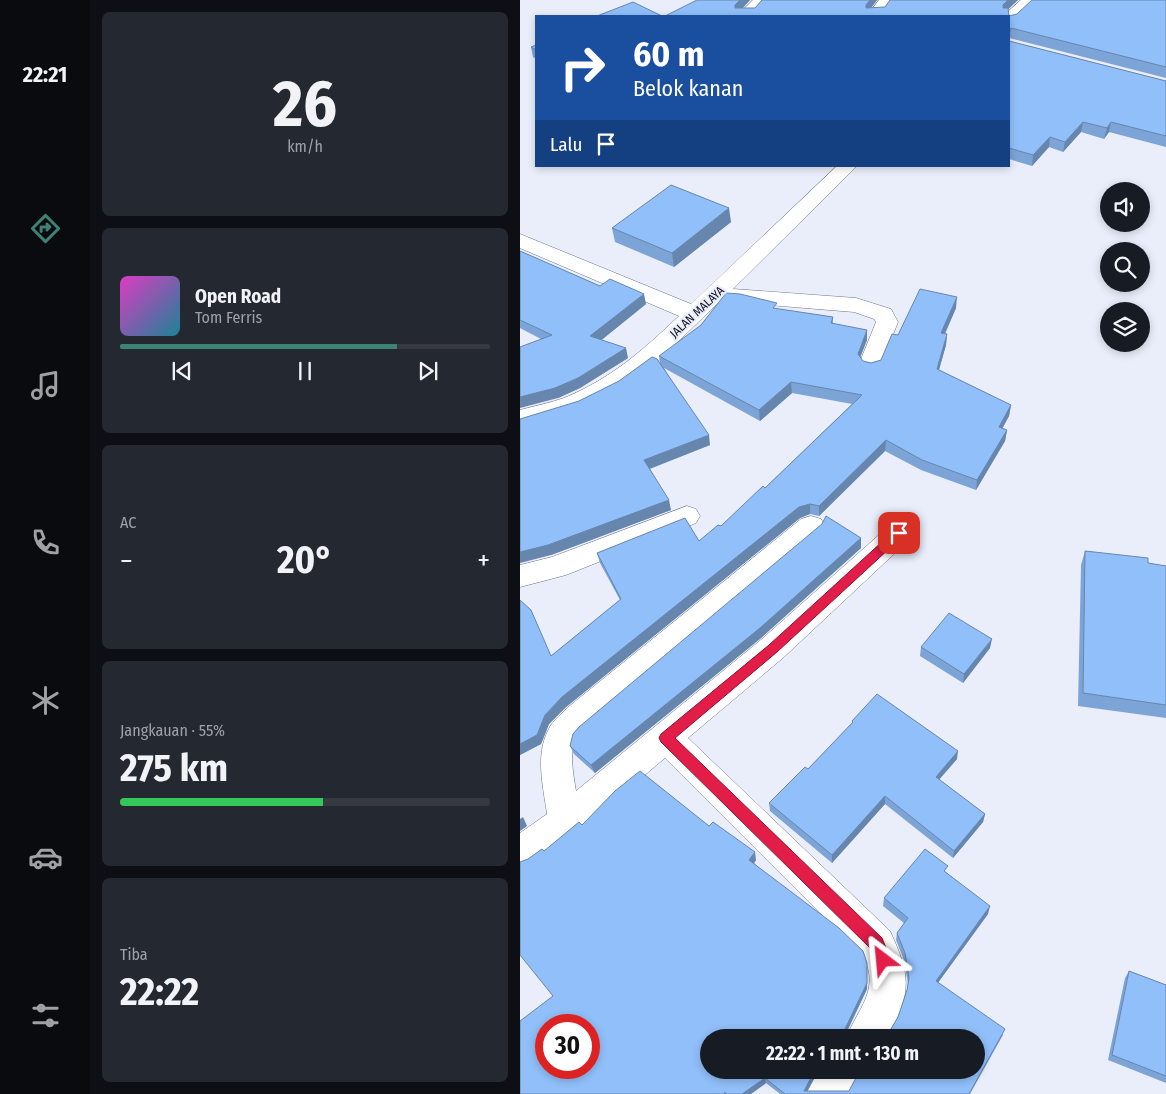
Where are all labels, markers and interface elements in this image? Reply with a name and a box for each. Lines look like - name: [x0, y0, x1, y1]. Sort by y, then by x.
- text: 60 m: [633, 33, 704, 75]
- icon: right: [550, 35, 615, 100]
- text: 22:21: [23, 61, 67, 88]
- text: 26: [273, 65, 337, 143]
- text: Belok kanan: [633, 75, 743, 102]
- icon: arrive: [592, 130, 620, 158]
- text: Lalu: [550, 133, 582, 156]
- text: km/h: [287, 137, 323, 156]
- map controls: [1100, 182, 1150, 352]
- button: sound: [1100, 182, 1150, 232]
- icon: directions: [28, 211, 63, 246]
- button: search: [1100, 242, 1150, 292]
- street label: JALAN MALAYA: [667, 283, 727, 341]
- text: Open Road: [195, 285, 281, 308]
- button: layers: [1100, 302, 1150, 352]
- text: Tom Ferris: [195, 308, 262, 327]
- icon: previous: [168, 357, 196, 385]
- icon: pause: [291, 357, 319, 385]
- icon: next: [414, 357, 442, 385]
- icon: music: [28, 368, 63, 403]
- pin: [878, 512, 920, 554]
- text: AC: [120, 513, 136, 532]
- icon: arrive: [885, 519, 913, 547]
- icon: phone: [28, 525, 63, 560]
- text: 20°: [277, 537, 333, 583]
- text: −: [120, 544, 133, 577]
- text: +: [477, 544, 490, 577]
- icon: climate: [28, 683, 63, 718]
- text: Jangkauan · 55%: [120, 721, 225, 740]
- text: 275 km: [120, 745, 228, 791]
- icon: car: [28, 840, 63, 875]
- position arrow: [856, 933, 908, 985]
- text: Tiba: [120, 945, 148, 964]
- text: 22:22: [120, 969, 199, 1015]
- icon: filters: [28, 998, 63, 1033]
- speed limit sign: 30: [535, 1014, 600, 1079]
- text: 22:22 · 1 mnt · 130 m: [766, 1042, 919, 1065]

